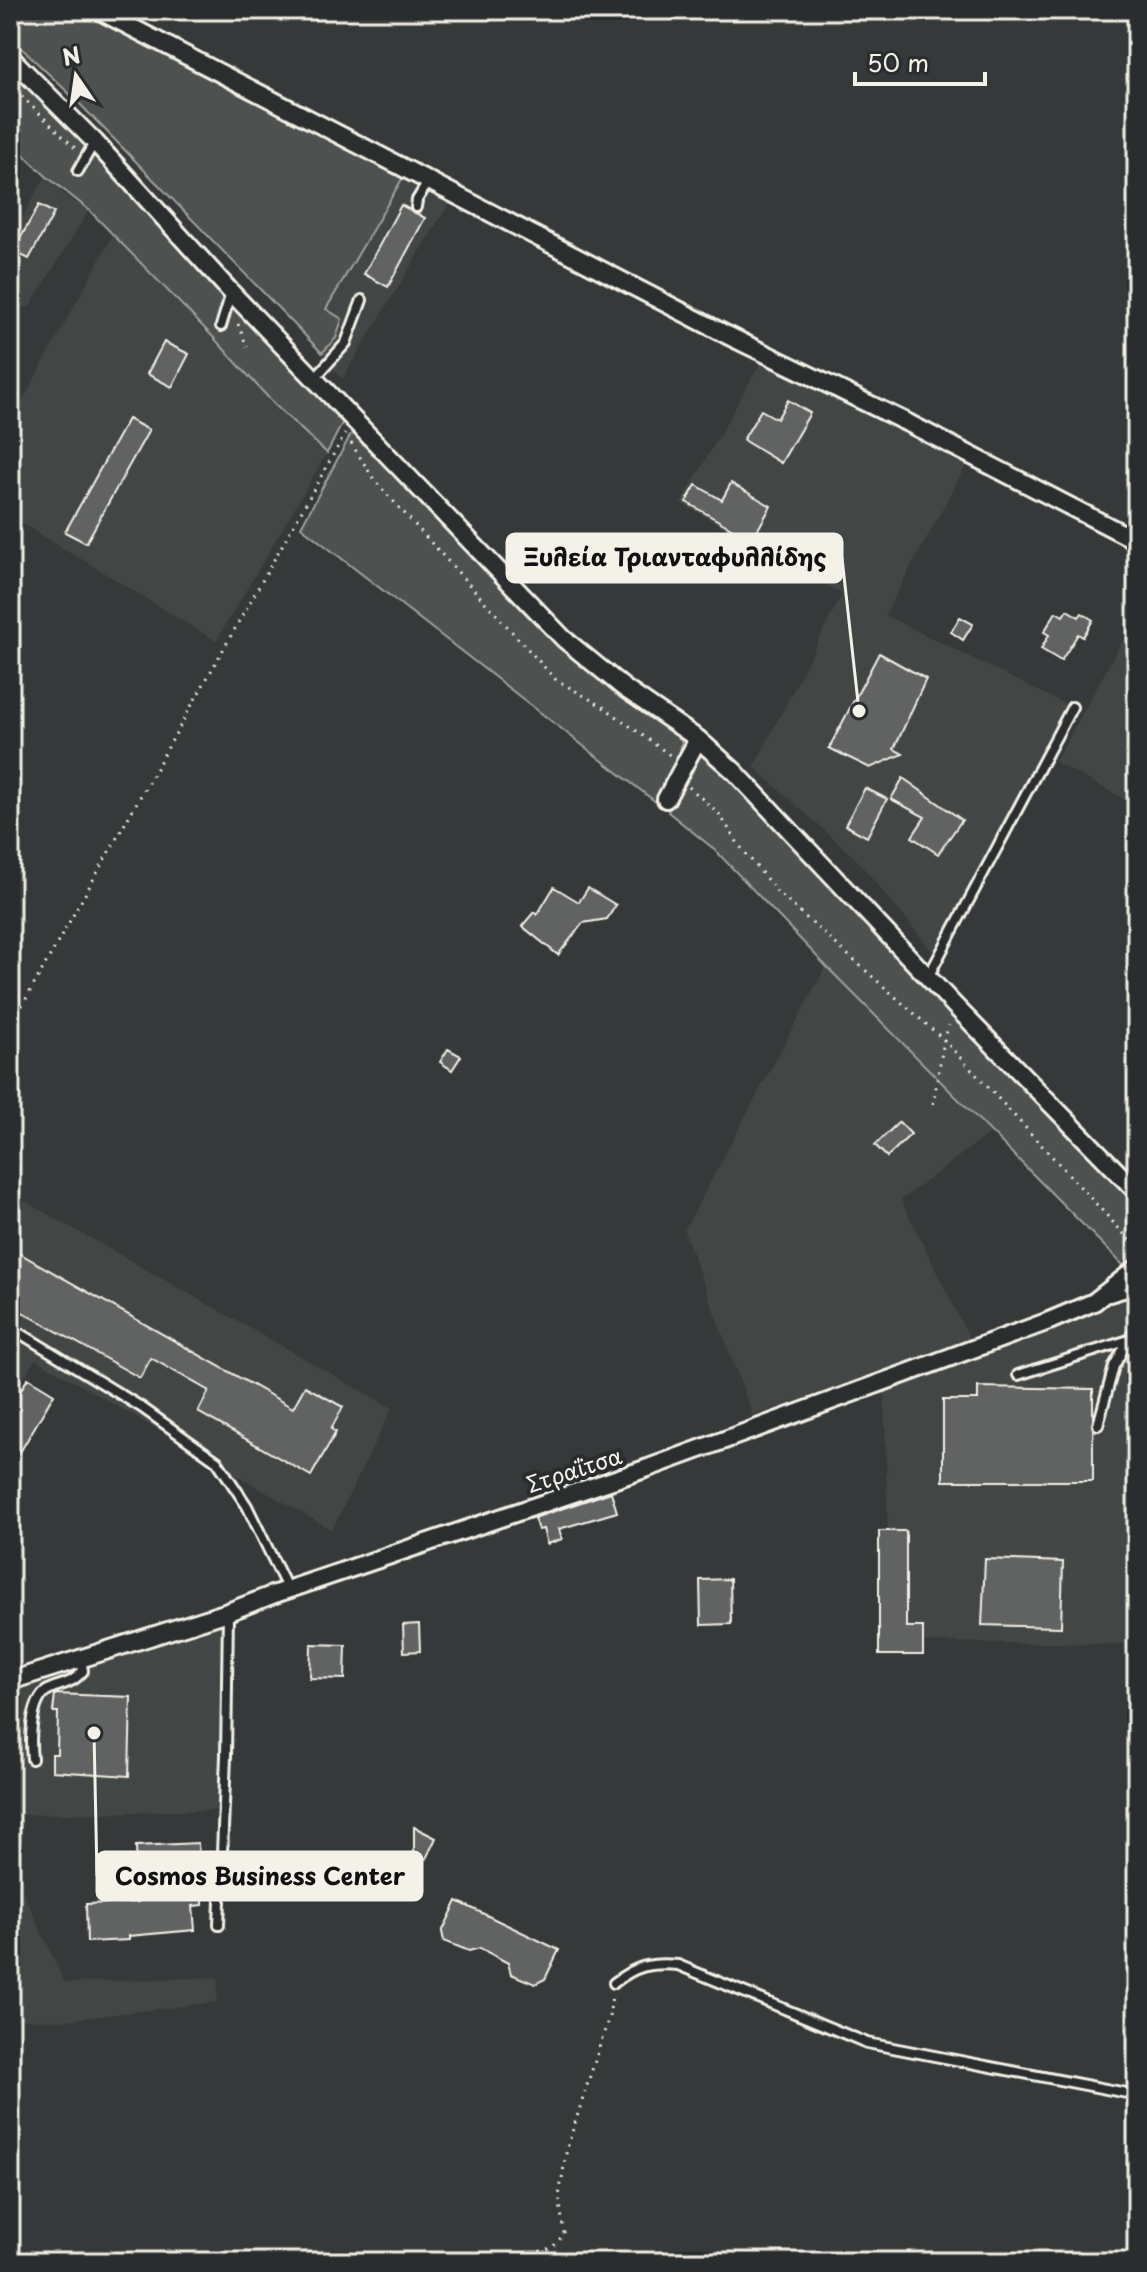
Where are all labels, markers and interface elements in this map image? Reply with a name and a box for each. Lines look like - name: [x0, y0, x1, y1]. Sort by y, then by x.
- north arrow: [36, 36, 116, 116]
- scale bar: [855, 36, 985, 86]
- text: N: [59, 37, 83, 73]
- text: 50 m: [867, 44, 929, 80]
- callout: Ξυλεία Τριανταφυλλίδης: [507, 534, 842, 582]
- text: Ξυλεία Τριανταφυλλίδης: [524, 538, 827, 574]
- street label: Στραΐτσα: [522, 1438, 627, 1500]
- callout: Cosmos Business Center: [97, 1852, 422, 1900]
- text: Cosmos Business Center: [115, 1857, 406, 1893]

